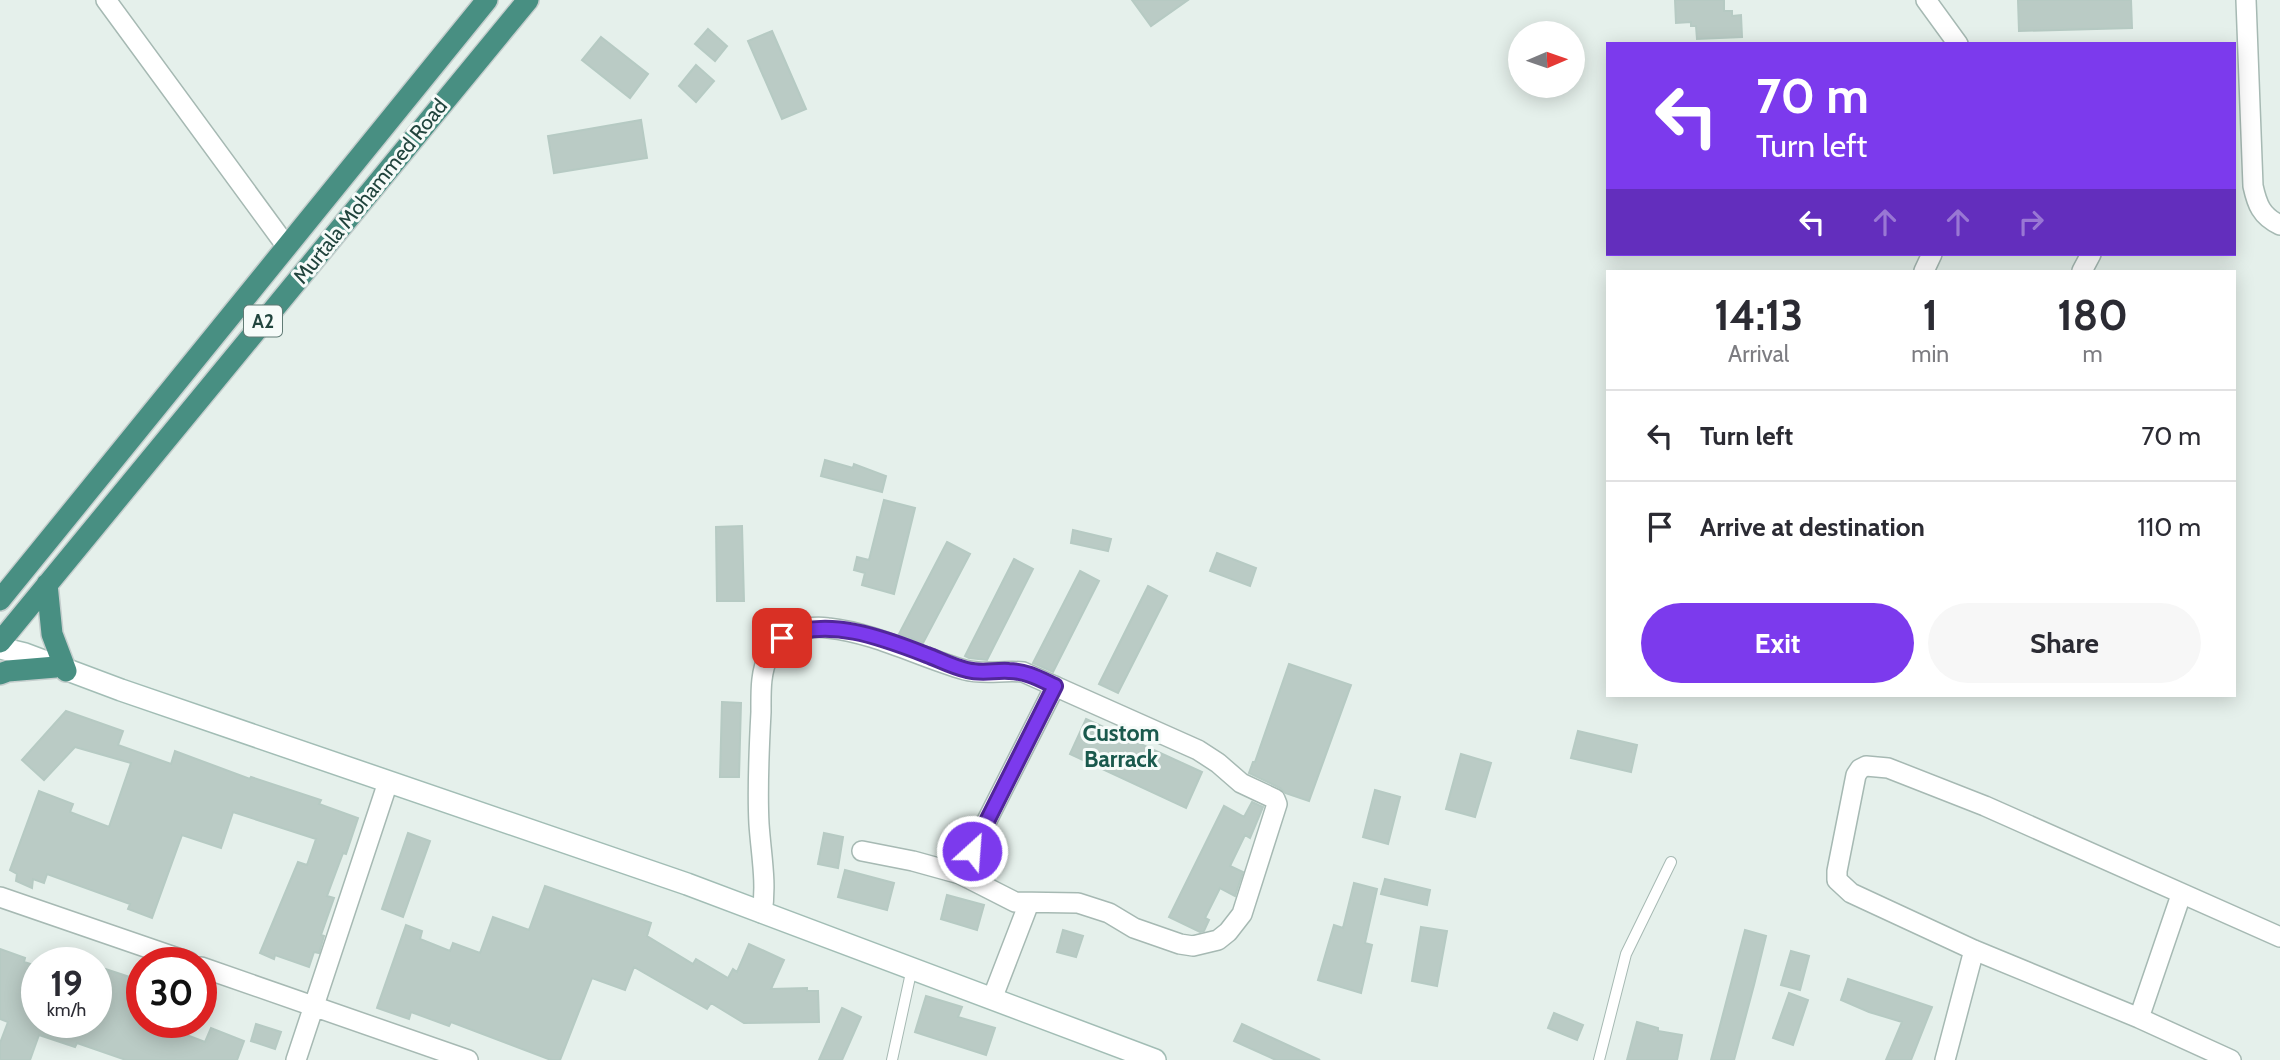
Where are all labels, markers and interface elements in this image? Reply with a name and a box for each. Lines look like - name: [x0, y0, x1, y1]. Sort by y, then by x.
- north arrow: [1508, 21, 1586, 98]
- map controls: [1508, 21, 1585, 98]
- text: 70 m: [1756, 66, 1869, 125]
- icon: left: [1641, 70, 1732, 161]
- street label: Murtala Mohammed Road: [288, 93, 452, 289]
- text: Turn left: [1756, 126, 1867, 165]
- icon: left: [1793, 203, 1831, 241]
- icon: ahead: [1866, 203, 1904, 241]
- icon: ahead: [1939, 203, 1977, 241]
- icon: right: [2012, 203, 2050, 241]
- text: 14:13: [1714, 289, 1803, 341]
- text: 1: [1923, 289, 1938, 341]
- text: 180: [2057, 289, 2128, 341]
- road number: A2: [244, 306, 282, 336]
- text: Arrival: [1728, 340, 1789, 368]
- text: min: [1911, 340, 1949, 368]
- text: m: [2083, 340, 2103, 368]
- icon: left: [1641, 417, 1679, 455]
- text: Turn left: [1700, 420, 1793, 452]
- text: 70 m: [2141, 420, 2201, 452]
- icon: arrive: [1641, 508, 1679, 546]
- text: Arrive at destination: [1700, 511, 1925, 543]
- text: 110 m: [2137, 511, 2201, 543]
- button: Exit: [1641, 603, 1914, 683]
- button: Share: [1928, 603, 2201, 683]
- pin: [752, 608, 812, 668]
- icon: arrive: [763, 619, 801, 657]
- district label: Custom Barrack: [1082, 719, 1160, 773]
- position arrow: [935, 814, 1009, 888]
- speed limit sign: 30: [126, 947, 217, 1038]
- text: 19: [50, 962, 83, 1005]
- text: km/h: [47, 999, 86, 1021]

